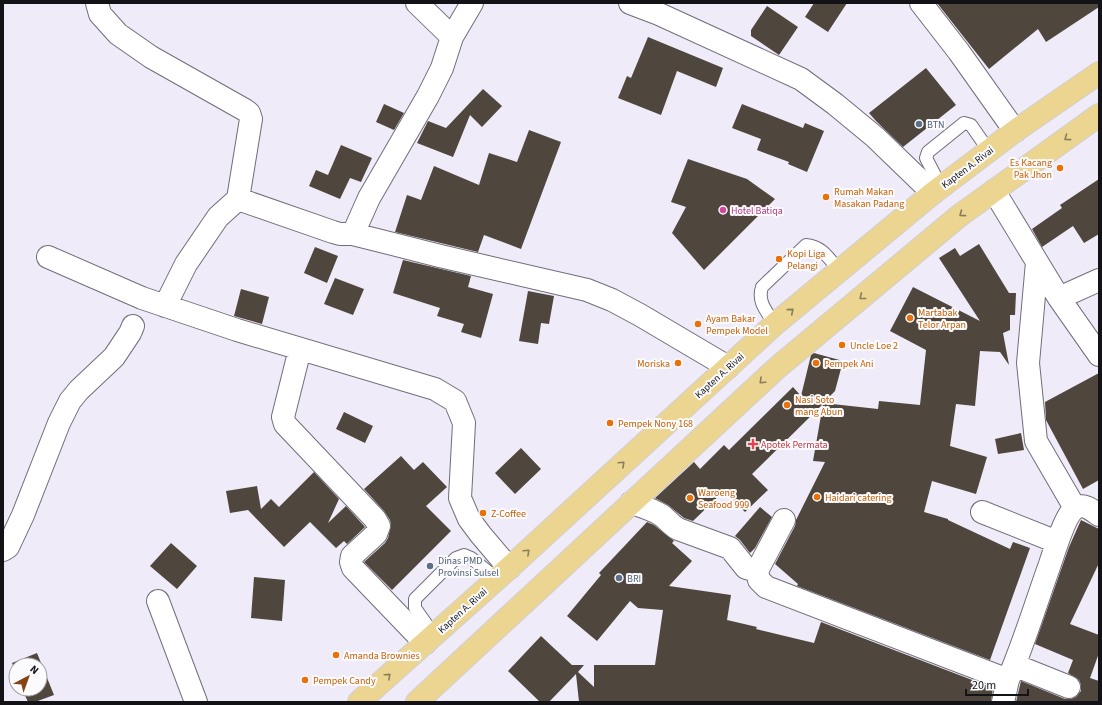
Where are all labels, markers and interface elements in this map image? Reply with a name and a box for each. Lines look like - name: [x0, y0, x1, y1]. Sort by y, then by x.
- place label: BTN: [927, 118, 944, 132]
- marker: BTN: [914, 119, 924, 129]
- one-way arrow: [1065, 133, 1072, 140]
- street label: Kapten A. Rivai: [939, 144, 997, 192]
- place label: Es Kacang Pak Jhon: [1010, 156, 1052, 182]
- marker: Es Kacang Pak Jhon: [1055, 163, 1065, 173]
- place label: Rumah Makan Masakan Padang: [834, 185, 904, 211]
- marker: Rumah Makan Masakan Padang: [821, 192, 831, 202]
- place label: Hotel Batiqa: [731, 204, 783, 218]
- marker: Hotel Batiqa: [718, 205, 728, 215]
- one-way arrow: [959, 209, 966, 217]
- place label: Kopi Liga Pelangi: [787, 247, 825, 273]
- marker: Kopi Liga Pelangi: [774, 254, 784, 264]
- one-way arrow: [859, 293, 867, 300]
- place label: Martabak Telor Arpan: [918, 306, 966, 332]
- one-way arrow: [787, 308, 794, 315]
- place label: Ayam Bakar Pempek Model: [706, 312, 768, 338]
- marker: Martabak Telor Arpan: [905, 313, 915, 323]
- marker: Ayam Bakar Pempek Model: [693, 319, 703, 329]
- place label: Uncle Loe 2: [850, 339, 898, 353]
- marker: Uncle Loe 2: [837, 340, 847, 350]
- street label: Kapten A. Rivai: [692, 350, 747, 402]
- place label: Moriska: [637, 357, 670, 371]
- place label: Pempek Ani: [824, 357, 874, 371]
- marker: Moriska: [673, 358, 683, 368]
- marker: Pempek Ani: [811, 358, 821, 368]
- one-way arrow: [760, 376, 767, 383]
- place label: Nasi Soto mang Abun: [795, 393, 843, 419]
- marker: Nasi Soto mang Abun: [782, 400, 792, 410]
- place label: Pempek Nony 168: [618, 417, 693, 431]
- marker: Pempek Nony 168: [605, 418, 615, 428]
- place label: Apotek Permata: [761, 438, 828, 452]
- marker: Apotek Permata: [748, 439, 758, 449]
- one-way arrow: [618, 462, 625, 469]
- place label: Waroeng Seafood 999: [698, 486, 749, 512]
- place label: Haidari catering: [825, 491, 892, 505]
- marker: Haidari catering: [812, 492, 822, 502]
- marker: Waroeng Seafood 999: [685, 493, 695, 503]
- place label: Z-Coffee: [491, 507, 526, 521]
- marker: Z-Coffee: [478, 508, 488, 518]
- one-way arrow: [522, 549, 530, 557]
- place label: Dinas PMD Provinsi Sulsel: [438, 554, 499, 580]
- marker: Dinas PMD Provinsi Sulsel: [425, 561, 435, 571]
- place label: BRI: [627, 572, 641, 586]
- marker: BRI: [614, 573, 624, 583]
- street label: Kapten A. Rivai: [435, 585, 490, 637]
- place label: Amanda Brownies: [344, 649, 420, 663]
- marker: Amanda Brownies: [331, 650, 341, 660]
- north arrow: [8, 657, 48, 697]
- text: N: [27, 662, 42, 678]
- scale bar: [966, 671, 1028, 697]
- place label: Pempek Candy: [313, 674, 376, 688]
- one-way arrow: [384, 674, 391, 681]
- marker: Pempek Candy: [300, 675, 310, 685]
- text: 20 m: [972, 677, 996, 694]

